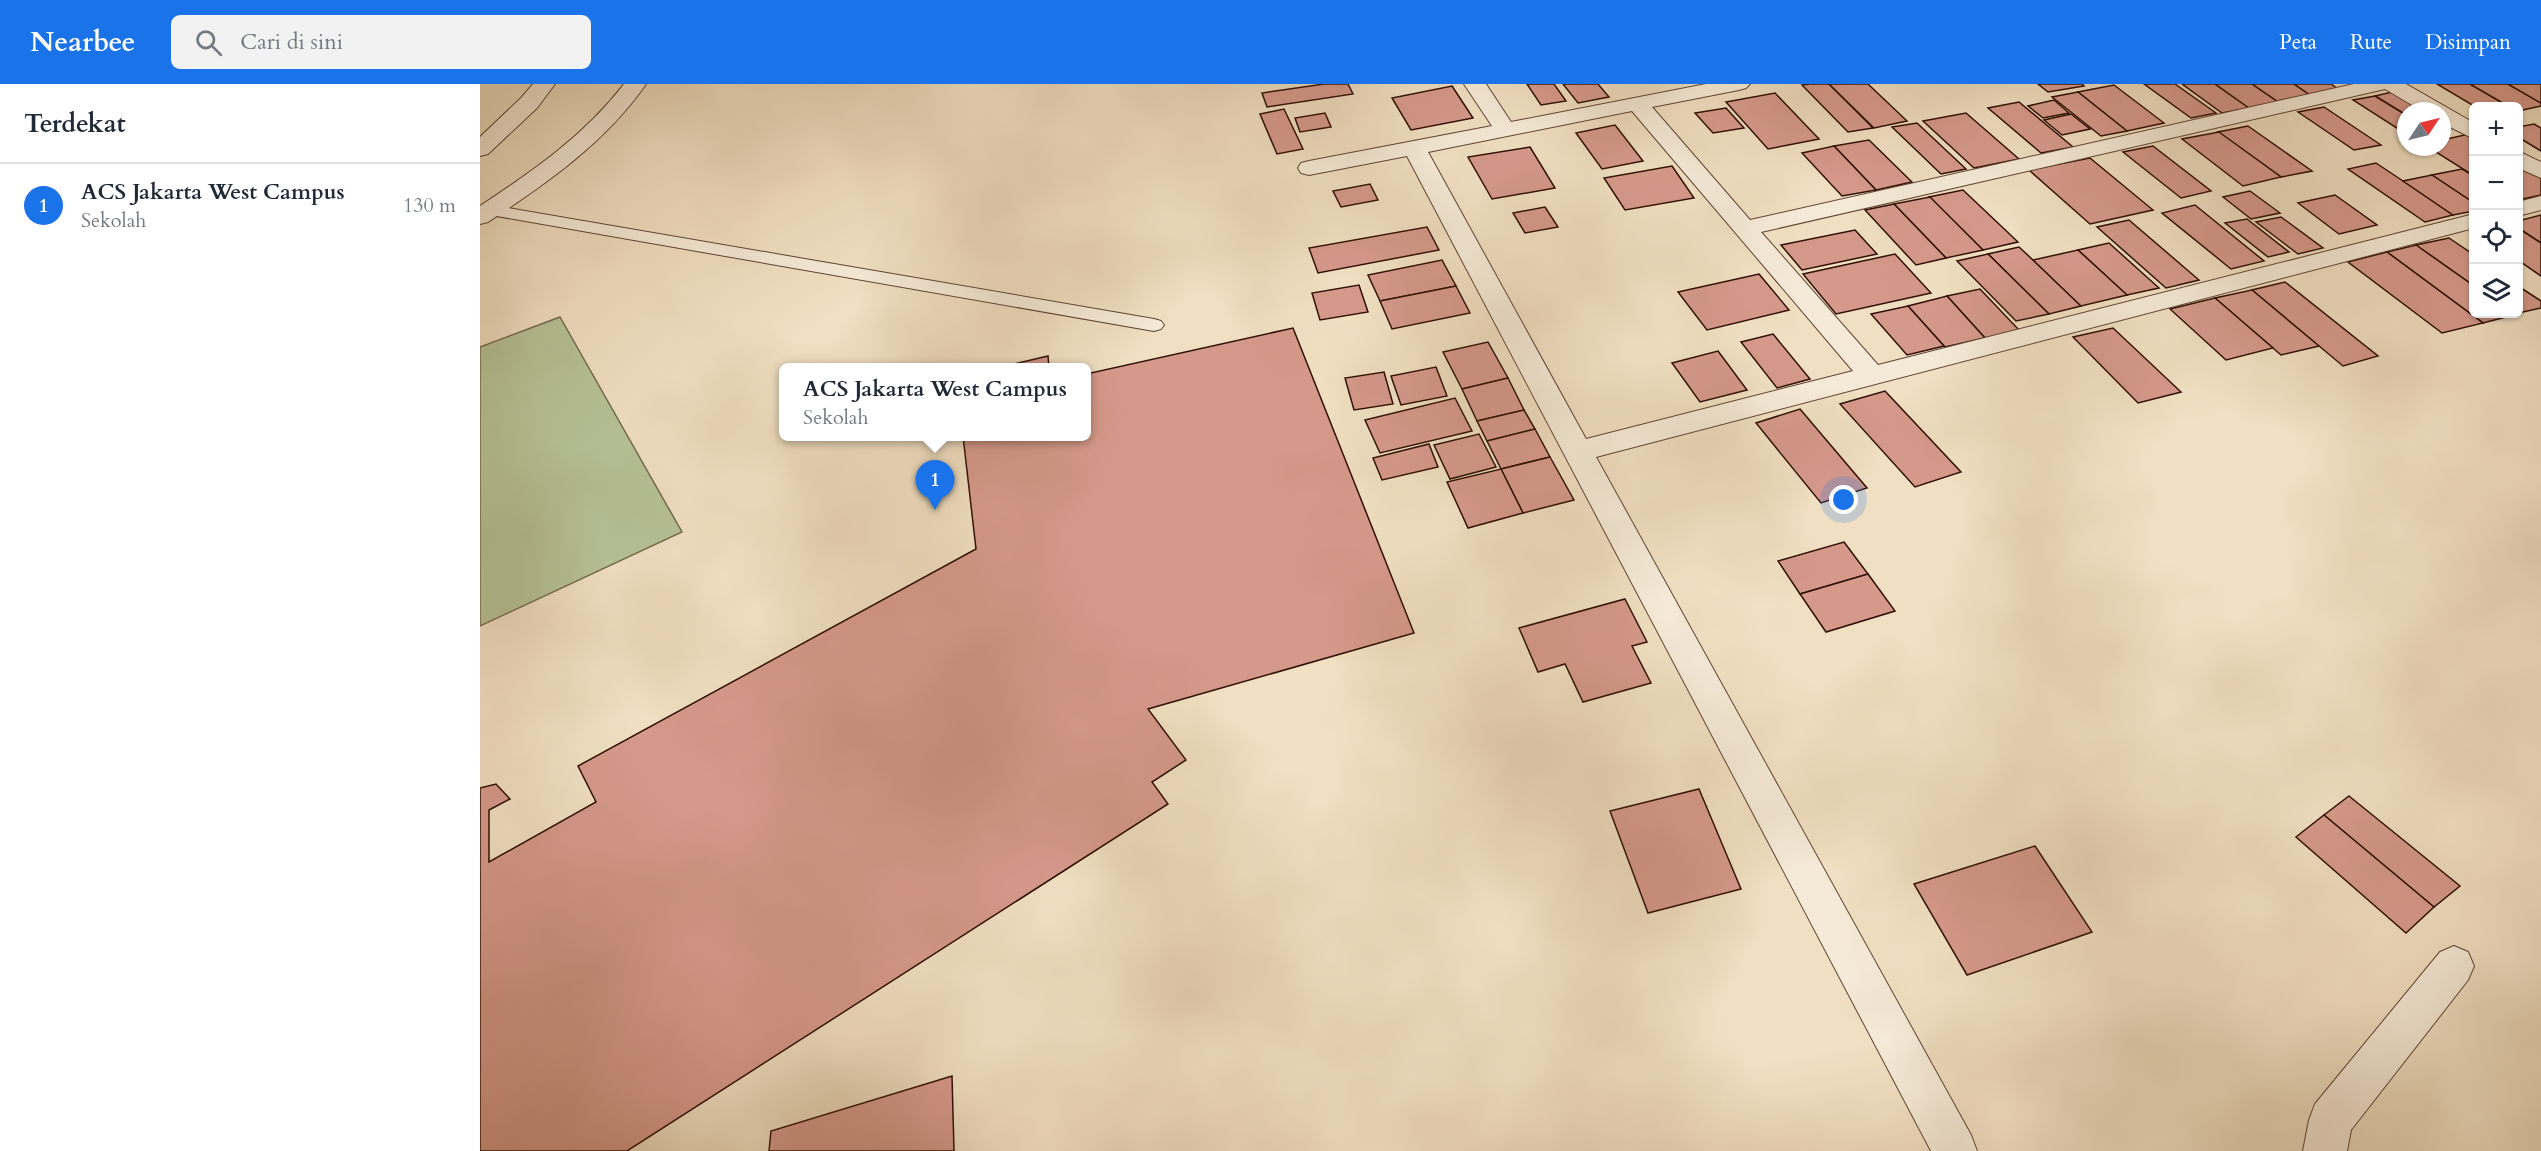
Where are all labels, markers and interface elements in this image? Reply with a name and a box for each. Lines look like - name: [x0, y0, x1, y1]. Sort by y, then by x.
- search box: [171, 15, 591, 69]
- text: Nearbee: [30, 23, 135, 61]
- icon: search: [192, 26, 225, 59]
- text: Cari di sini: [240, 27, 343, 57]
- text: Peta: [2279, 28, 2317, 57]
- text: Rute: [2350, 28, 2392, 57]
- text: Disimpan: [2425, 28, 2511, 57]
- north arrow: [2397, 102, 2451, 156]
- map controls: [2469, 102, 2523, 318]
- button: +: [2469, 102, 2523, 156]
- text: Terdekat: [24, 106, 126, 141]
- button: −: [2469, 156, 2523, 210]
- text: ACS Jakarta West Campus: [81, 177, 345, 207]
- text: 1: [38, 192, 49, 219]
- text: 130 m: [403, 192, 456, 219]
- text: Sekolah: [81, 207, 146, 234]
- button: locate: [2469, 210, 2523, 264]
- button: layers: [2469, 264, 2523, 318]
- popup: [779, 363, 1091, 441]
- text: ACS Jakarta West Campus: [803, 374, 1067, 404]
- text: Sekolah: [803, 404, 868, 431]
- pin: 1: [916, 460, 954, 510]
- your location: [1829, 485, 1858, 514]

